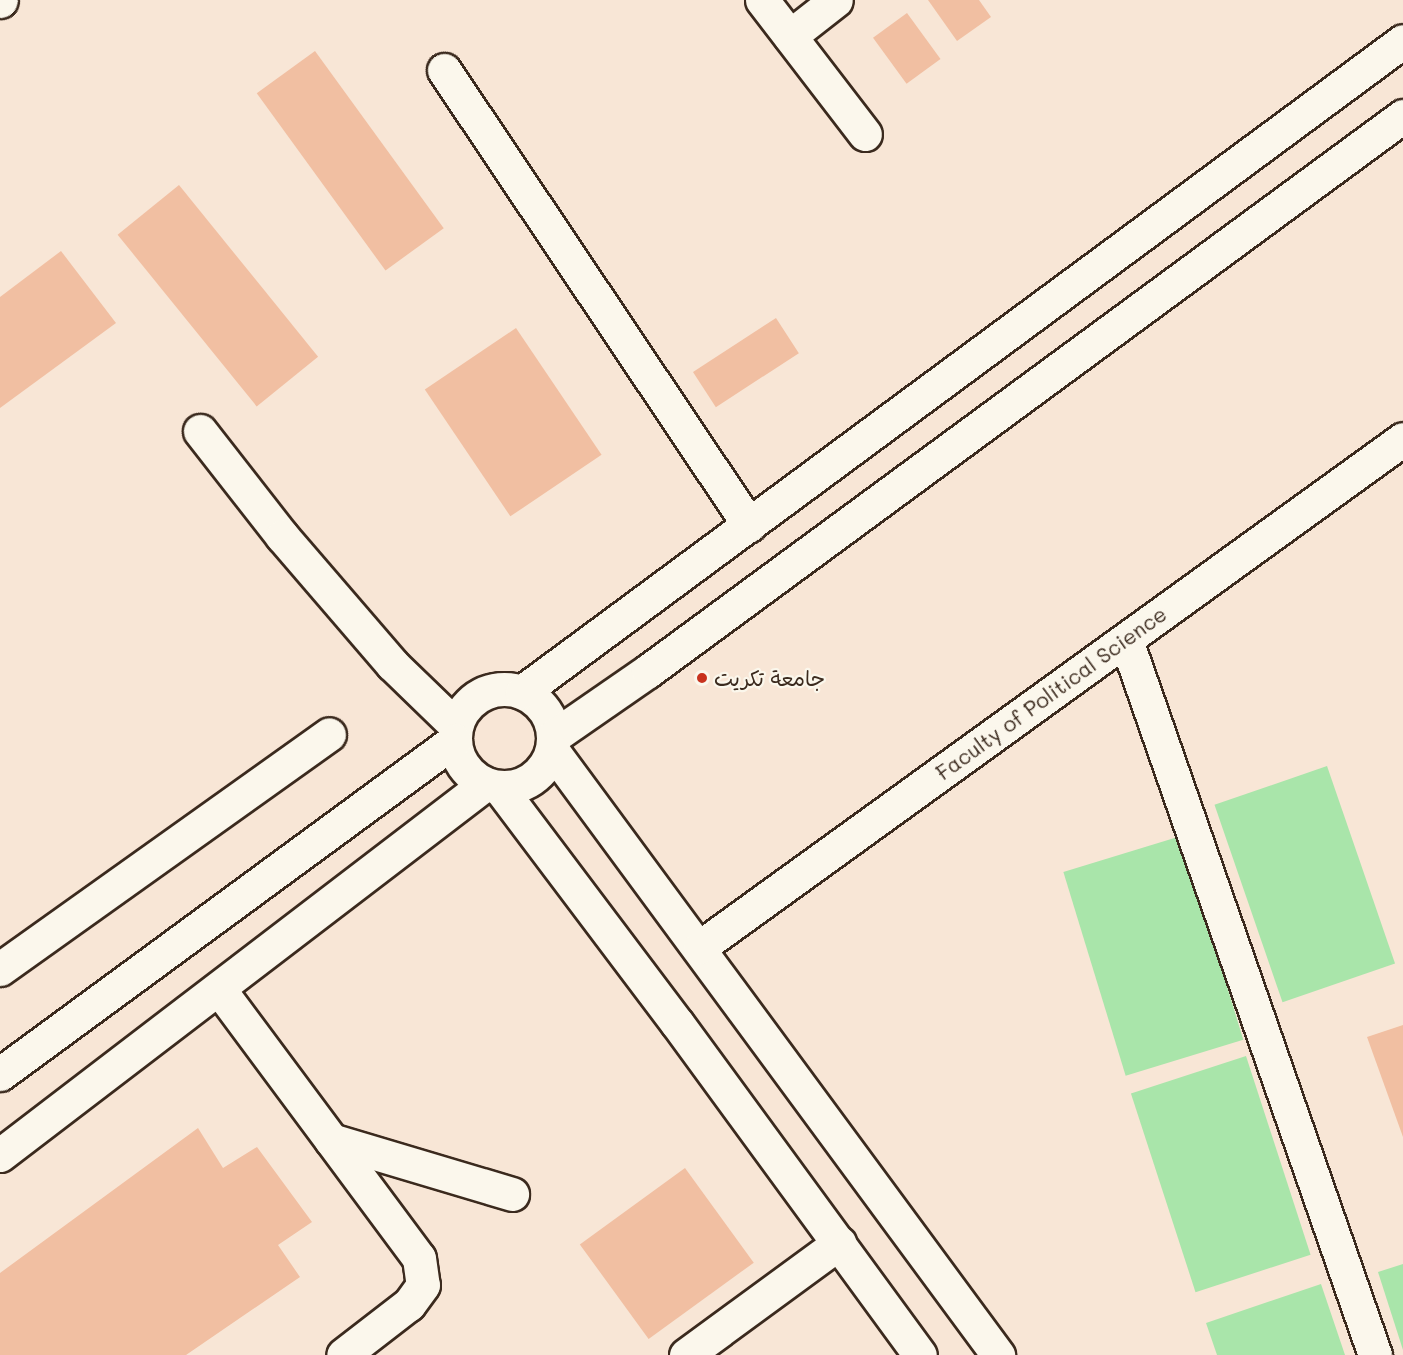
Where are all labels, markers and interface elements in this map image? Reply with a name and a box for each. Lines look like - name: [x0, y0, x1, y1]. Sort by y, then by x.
- street label: Faculty of Political Science: [931, 601, 1171, 785]
- place label: جامعة تكريت: [714, 665, 825, 691]
- marker: جامعة تكريت: [695, 671, 709, 685]

